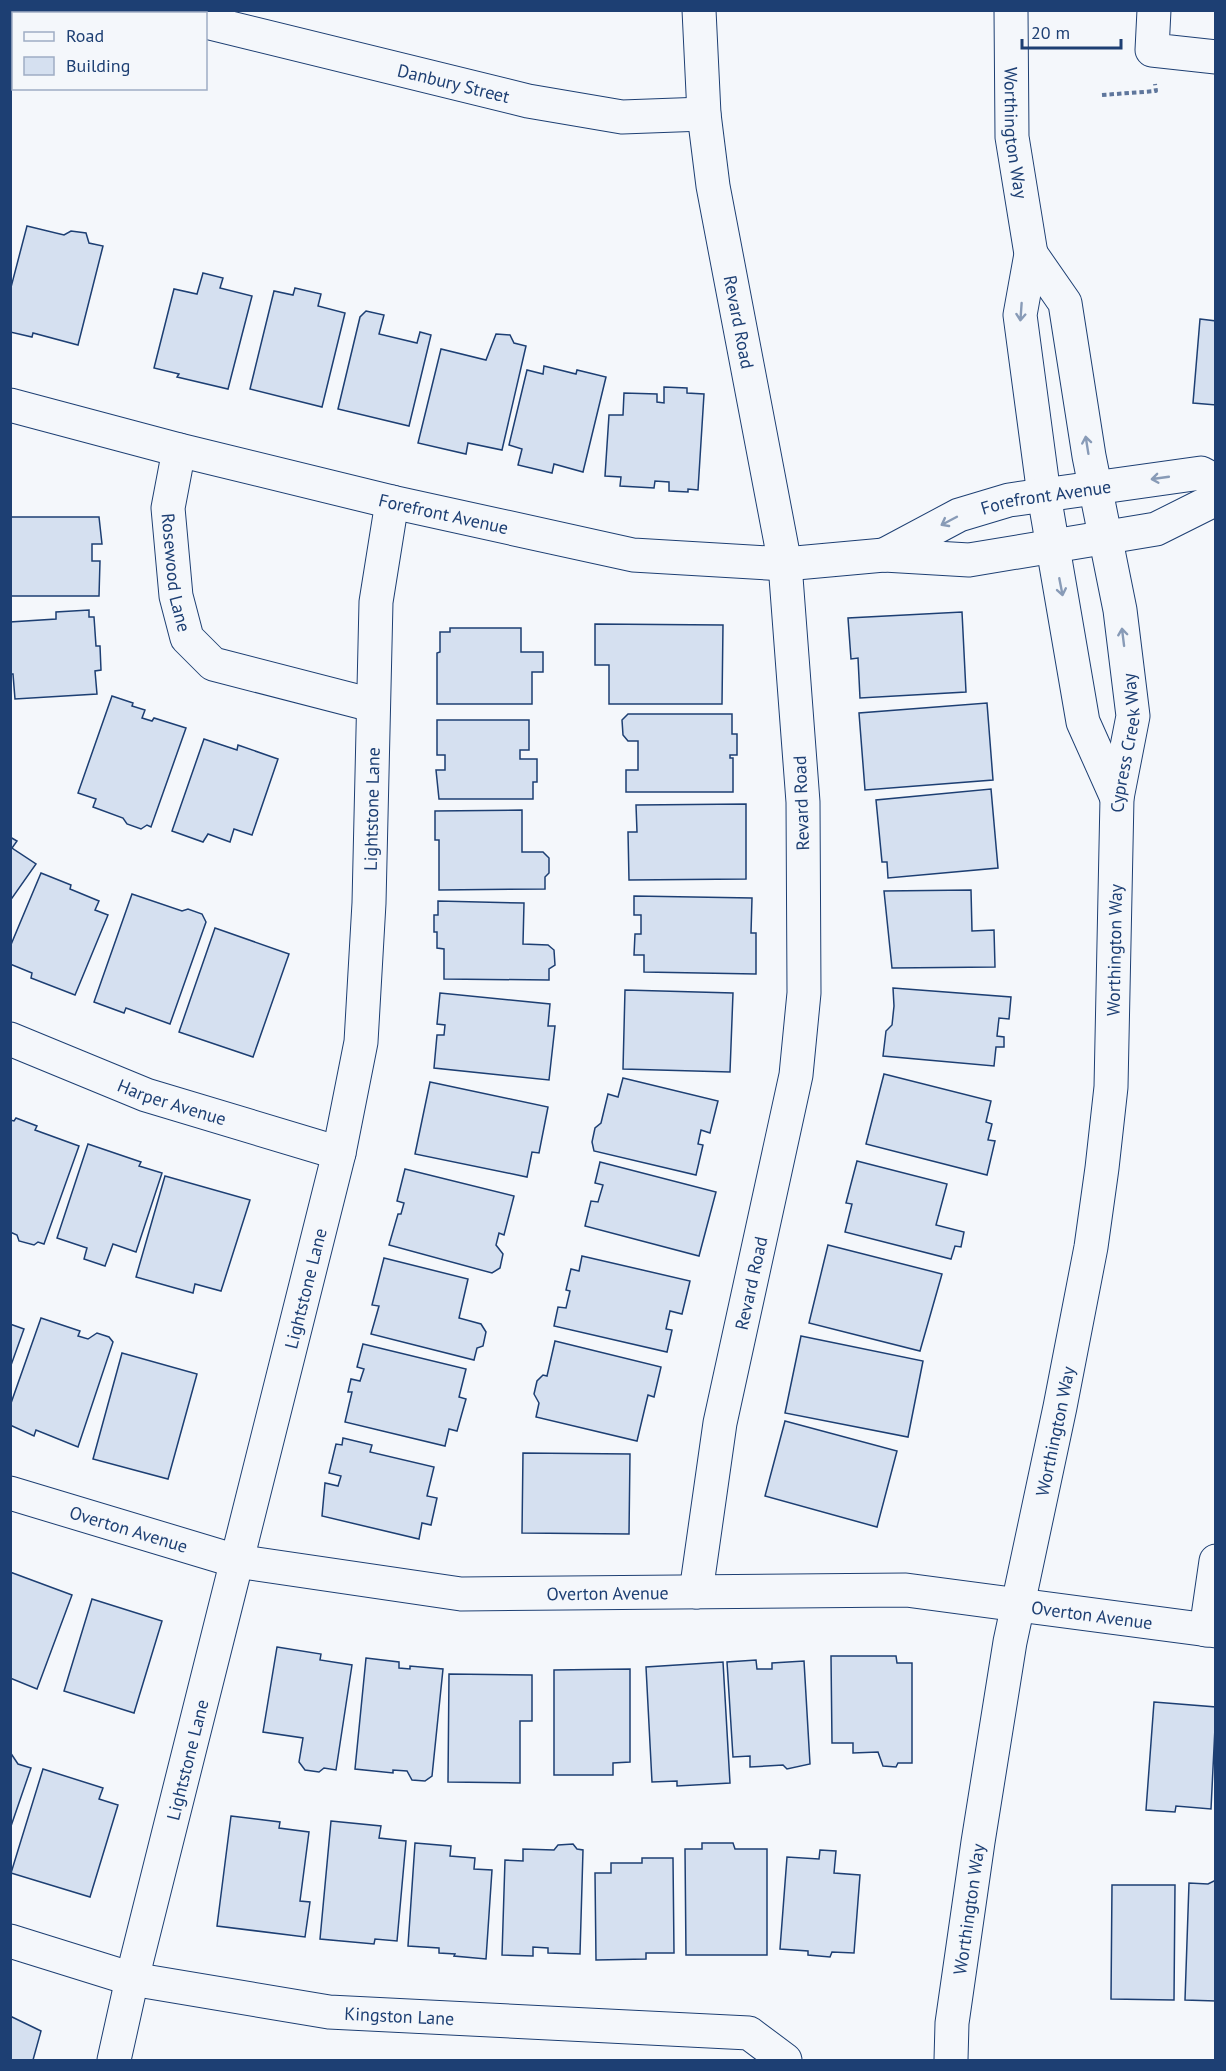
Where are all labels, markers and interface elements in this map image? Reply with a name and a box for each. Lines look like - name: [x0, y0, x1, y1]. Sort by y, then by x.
- legend: [12, 12, 207, 90]
- scale bar: [1022, 12, 1121, 50]
- text: 20 m: [1031, 21, 1070, 44]
- text: Road: [66, 24, 104, 47]
- text: Building: [66, 54, 130, 77]
- street label: Danbury Street: [395, 58, 512, 108]
- street label: Worthington Way: [1000, 67, 1033, 201]
- street label: Revard Road: [719, 273, 759, 371]
- one-way arrow: [1016, 301, 1027, 321]
- one-way arrow: [1082, 436, 1093, 456]
- one-way arrow: [1150, 473, 1170, 484]
- street label: Forefront Avenue: [978, 474, 1113, 519]
- street label: Forefront Avenue: [376, 488, 511, 539]
- street label: Rosewood Lane: [157, 512, 196, 634]
- one-way arrow: [941, 515, 958, 527]
- one-way arrow: [1056, 577, 1067, 597]
- one-way arrow: [1118, 627, 1129, 647]
- street label: Cypress Creek Way: [1105, 671, 1145, 813]
- street label: Lightstone Lane: [358, 747, 384, 871]
- street label: Revard Road: [788, 755, 814, 851]
- street label: Worthington Way: [1101, 883, 1127, 1016]
- street label: Harper Avenue: [114, 1073, 229, 1130]
- street label: Lightstone Lane: [279, 1226, 331, 1351]
- street label: Revard Road: [729, 1234, 772, 1332]
- street label: Worthington Way: [1030, 1364, 1079, 1498]
- street label: Overton Avenue: [67, 1500, 191, 1557]
- street label: Overton Avenue: [546, 1581, 669, 1605]
- street label: Overton Avenue: [1030, 1595, 1154, 1634]
- street label: Lightstone Lane: [161, 1697, 213, 1823]
- street label: Worthington Way: [948, 1842, 989, 1976]
- street label: Kingston Lane: [344, 2001, 455, 2030]

